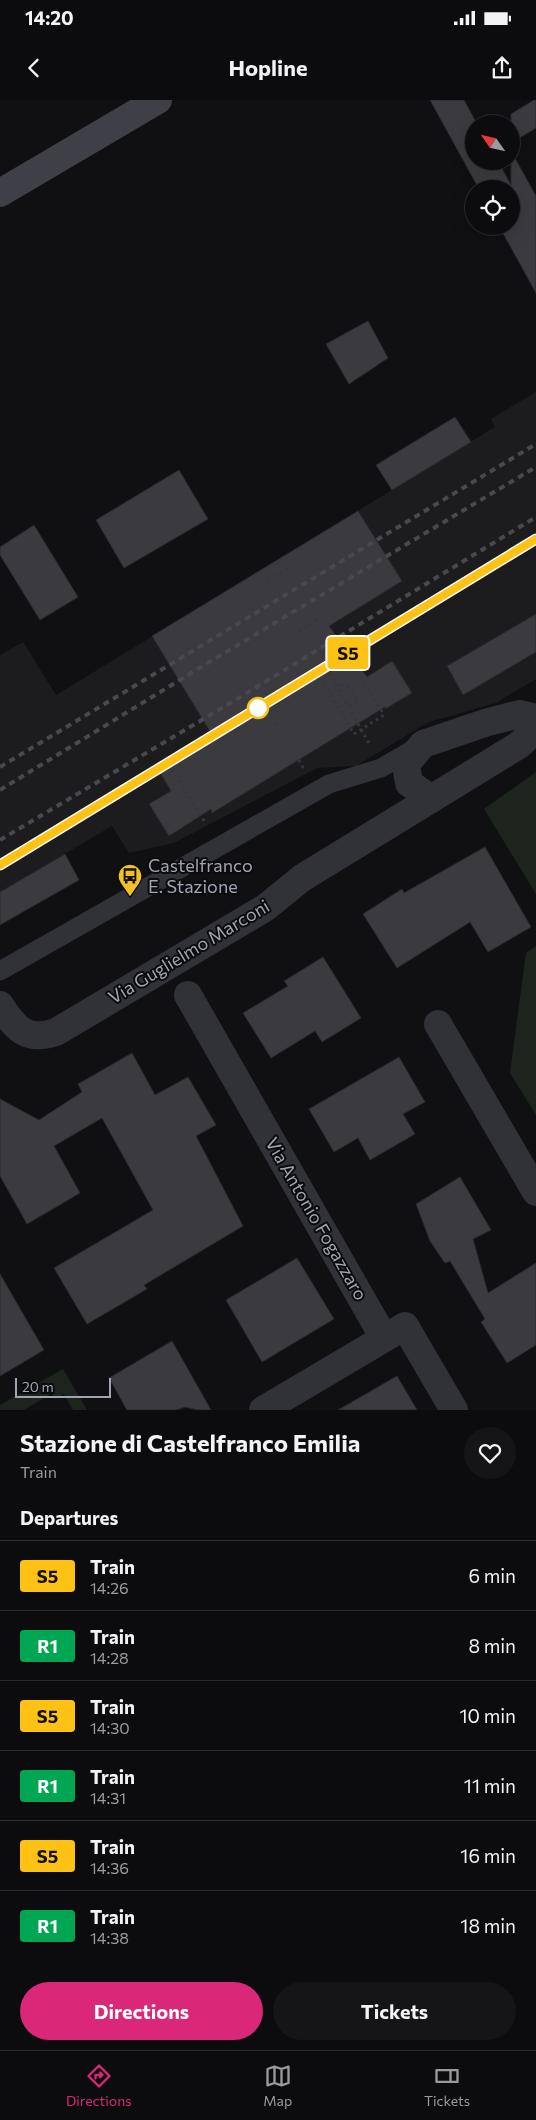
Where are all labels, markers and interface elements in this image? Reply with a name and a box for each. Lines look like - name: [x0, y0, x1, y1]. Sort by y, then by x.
- text: 14:20: [25, 6, 74, 29]
- icon: back: [20, 54, 48, 82]
- text: Hopline: [228, 54, 308, 81]
- icon: share: [488, 54, 516, 82]
- north arrow: [465, 115, 520, 170]
- map controls: [465, 115, 520, 235]
- button: locate: [465, 180, 520, 235]
- line badge: S5: [326, 637, 370, 669]
- text: S5: [337, 642, 359, 664]
- unlabelled marker: [247, 697, 269, 719]
- place label: Castelfranco E. Stazione: [148, 854, 253, 897]
- bus stop icon: Castelfranco E. Stazione: [117, 863, 143, 897]
- street label: Via Guglielmo Marconi: [104, 894, 273, 1008]
- street label: Via Antonio Fogazzaro: [261, 1133, 372, 1304]
- scale bar: [15, 1375, 111, 1398]
- text: 20 m: [22, 1378, 54, 1395]
- button: heart: [464, 1427, 516, 1479]
- text: Stazione di Castelfranco Emilia: [20, 1428, 360, 1457]
- text: Train: [20, 1462, 57, 1481]
- text: Departures: [20, 1506, 118, 1529]
- text: Train: [90, 1555, 135, 1578]
- text: 6 min: [468, 1564, 516, 1587]
- text: S5: [37, 1565, 58, 1587]
- text: 14:26: [90, 1578, 129, 1597]
- text: Train: [90, 1625, 135, 1648]
- text: 8 min: [468, 1634, 516, 1657]
- text: R1: [37, 1635, 58, 1657]
- text: 14:28: [90, 1648, 129, 1667]
- text: Train: [90, 1695, 135, 1718]
- text: 10 min: [459, 1704, 516, 1727]
- text: S5: [37, 1705, 58, 1727]
- text: 14:30: [90, 1718, 130, 1737]
- text: Train: [90, 1765, 135, 1788]
- text: 11 min: [464, 1774, 516, 1797]
- text: R1: [37, 1775, 58, 1797]
- text: 14:31: [90, 1788, 126, 1807]
- text: Train: [90, 1835, 135, 1858]
- text: 16 min: [460, 1844, 516, 1867]
- text: S5: [37, 1845, 58, 1867]
- text: 14:36: [90, 1858, 129, 1877]
- text: Train: [90, 1905, 135, 1928]
- text: 18 min: [460, 1914, 516, 1937]
- text: R1: [37, 1915, 58, 1937]
- text: 14:38: [90, 1928, 129, 1947]
- button: Directions: [20, 1982, 263, 2040]
- button: Tickets: [273, 1982, 516, 2040]
- tab: Directions: [66, 2062, 132, 2109]
- tab: Map: [263, 2062, 292, 2109]
- tab: Tickets: [424, 2062, 470, 2109]

